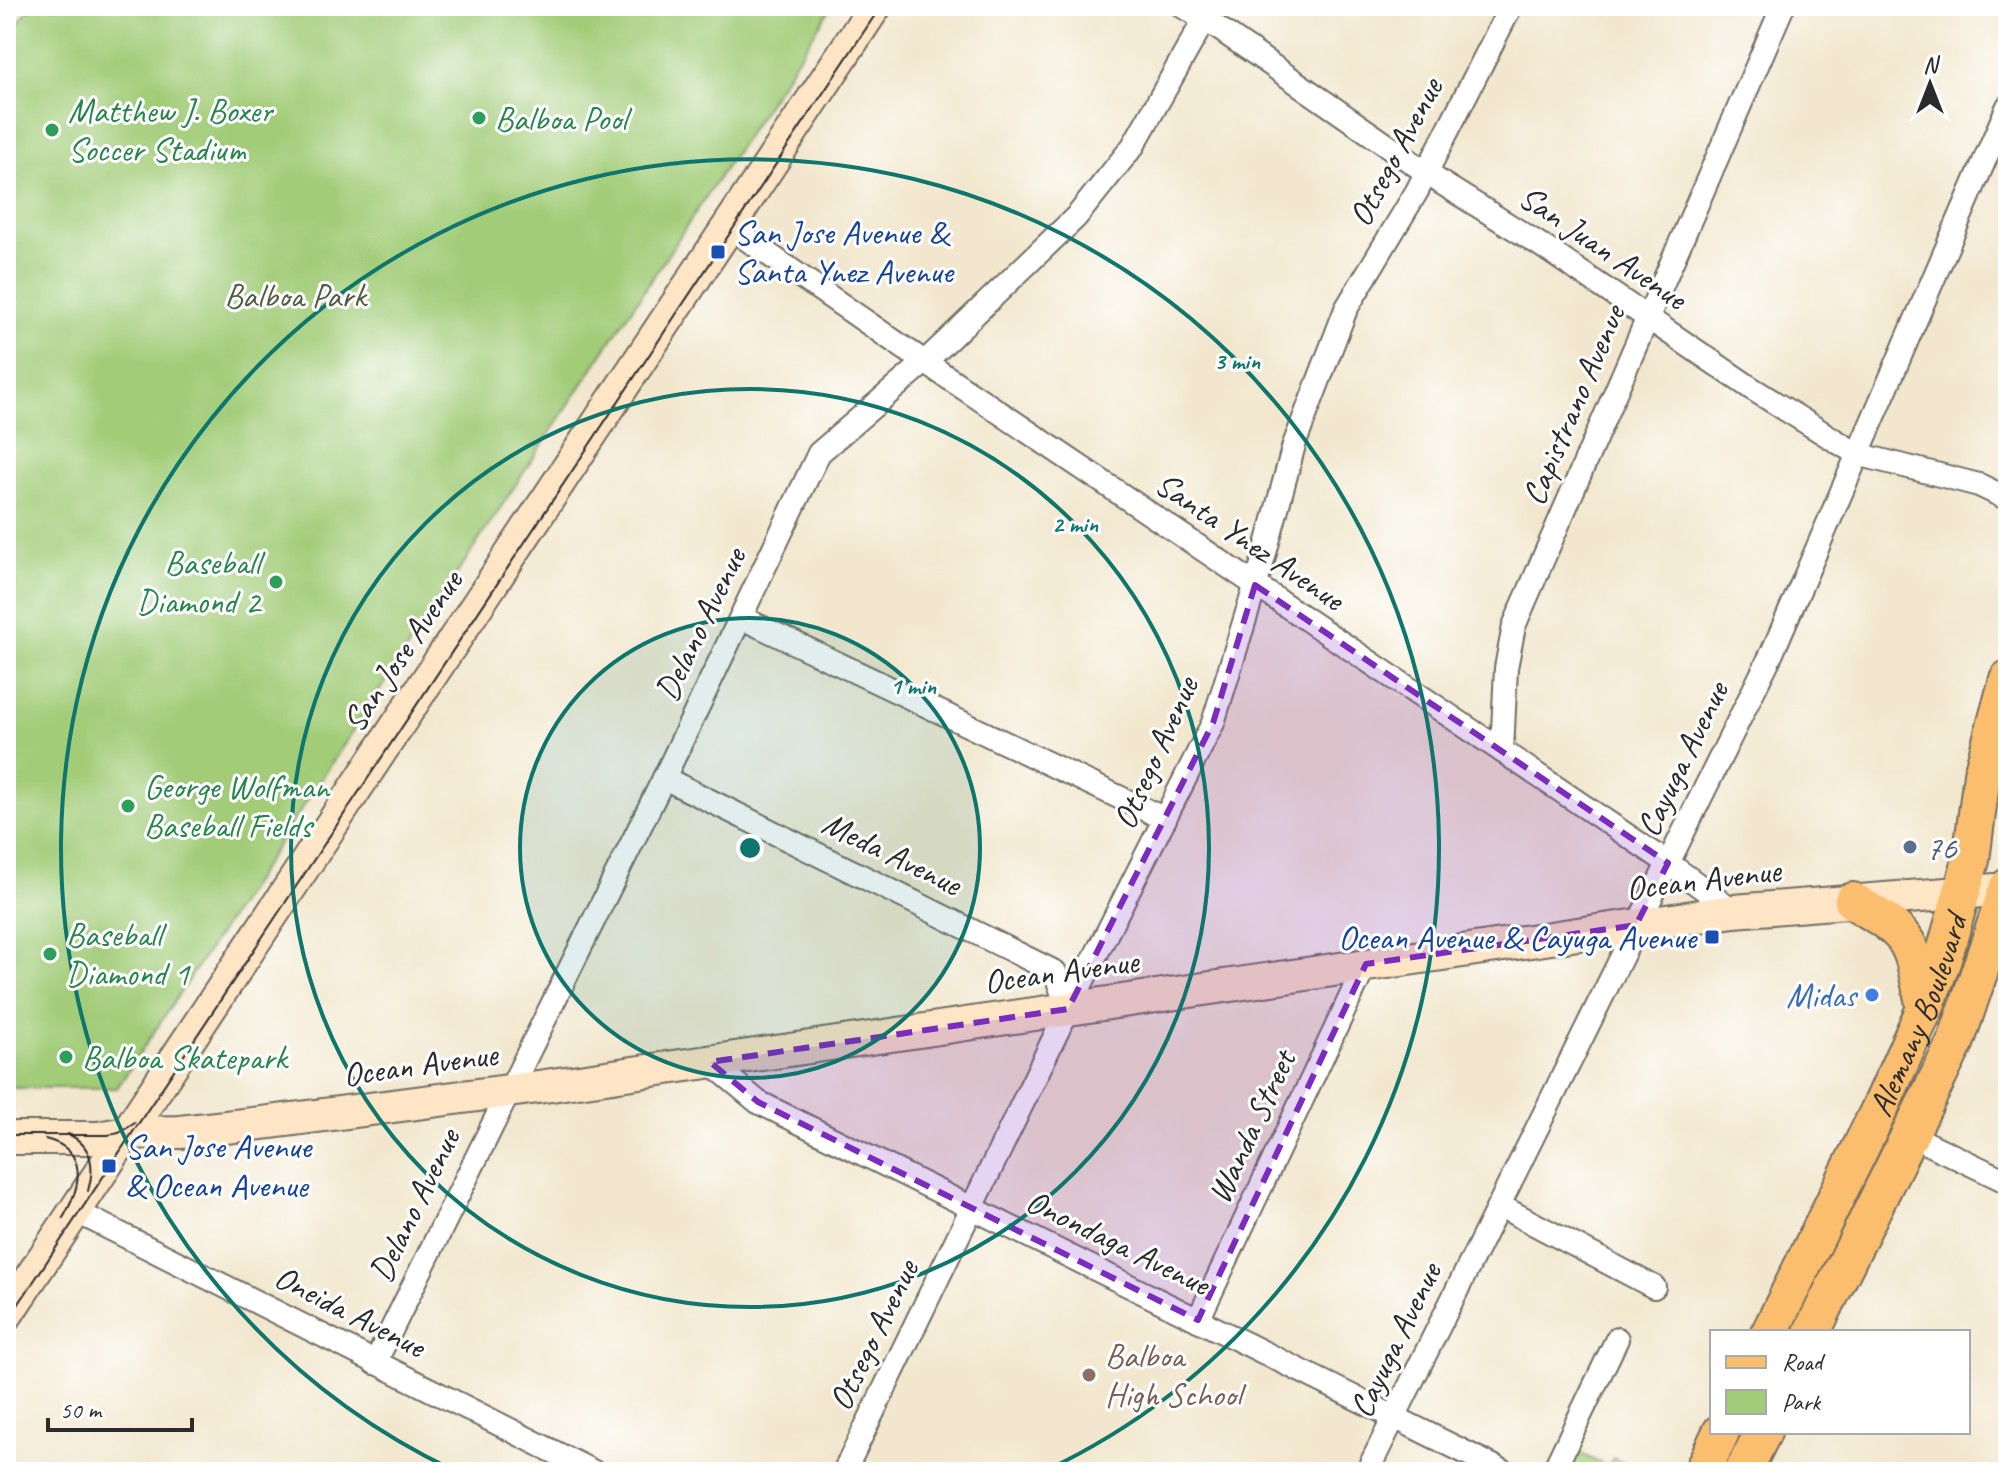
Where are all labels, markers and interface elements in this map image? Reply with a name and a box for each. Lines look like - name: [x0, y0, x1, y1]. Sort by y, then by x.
- north arrow: [1890, 44, 1970, 124]
- text: N: [1923, 51, 1940, 79]
- street label: Otsego Avenue: [1338, 69, 1453, 234]
- place label: Matthew J. Boxer Soccer Stadium: [68, 89, 275, 171]
- place label: Balboa Pool: [495, 97, 633, 140]
- marker: Balboa Pool: [470, 109, 488, 127]
- marker: Matthew J. Boxer Soccer Stadium: [43, 121, 61, 139]
- street label: San Juan Avenue: [1511, 175, 1697, 320]
- place label: San Jose Avenue & Santa Ynez Avenue: [734, 211, 955, 293]
- marker: San Jose Avenue & Santa Ynez Avenue: [709, 243, 727, 261]
- park label: Balboa Park: [224, 274, 368, 317]
- street label: Capistrano Avenue: [1512, 296, 1636, 511]
- text: 3 min: [1214, 346, 1261, 376]
- street label: Santa Ynez Avenue: [1147, 462, 1354, 621]
- text: 2 min: [1052, 509, 1099, 539]
- street label: Delano Avenue: [645, 539, 756, 707]
- place label: Baseball Diamond 2: [137, 541, 266, 623]
- street label: San Jose Avenue: [332, 560, 473, 740]
- marker: Baseball Diamond 2: [267, 573, 285, 591]
- street label: Otsego Avenue: [1102, 669, 1208, 836]
- text: 1 min: [890, 671, 937, 701]
- street label: Cayuga Avenue: [1626, 673, 1739, 843]
- place label: George Wolfman Baseball Fields: [144, 765, 331, 847]
- marker: George Wolfman Baseball Fields: [119, 797, 137, 815]
- street label: Meda Avenue: [816, 801, 970, 906]
- place label: 76: [1926, 826, 1958, 869]
- centre of rings: [736, 834, 764, 862]
- marker: 76: [1901, 838, 1919, 856]
- street label: Ocean Avenue: [1623, 848, 1785, 910]
- street label: Alemany Boulevard: [1858, 904, 1978, 1123]
- place label: Baseball Diamond 1: [66, 913, 191, 995]
- place label: Ocean Avenue & Cayuga Avenue: [1338, 916, 1698, 959]
- marker: Ocean Avenue & Cayuga Avenue: [1703, 928, 1721, 946]
- street label: Ocean Avenue: [981, 939, 1143, 1003]
- marker: Baseball Diamond 1: [41, 945, 59, 963]
- place label: Midas: [1786, 974, 1858, 1017]
- marker: Midas: [1863, 986, 1881, 1004]
- street label: Ocean Avenue: [340, 1032, 502, 1096]
- place label: Balboa Skatepark: [82, 1036, 289, 1079]
- street label: Wanda Street: [1197, 1041, 1307, 1210]
- marker: Balboa Skatepark: [57, 1048, 75, 1066]
- street label: Delano Avenue: [359, 1120, 470, 1288]
- place label: San Jose Avenue & Ocean Avenue: [125, 1125, 313, 1207]
- marker: San Jose Avenue & Ocean Avenue: [100, 1157, 118, 1175]
- street label: Onondaga Avenue: [1019, 1179, 1219, 1306]
- street label: Otsego Avenue: [818, 1251, 929, 1417]
- street label: Cayuga Avenue: [1339, 1254, 1452, 1424]
- street label: Oneida Avenue: [267, 1255, 434, 1368]
- legend: [1710, 1330, 1970, 1434]
- place label: Balboa High School: [1105, 1334, 1248, 1416]
- text: Road: [1782, 1347, 1826, 1377]
- marker: Balboa High School: [1080, 1366, 1098, 1384]
- scale bar: [48, 1382, 192, 1432]
- text: Park: [1782, 1387, 1822, 1417]
- text: 50 m: [60, 1395, 103, 1425]

